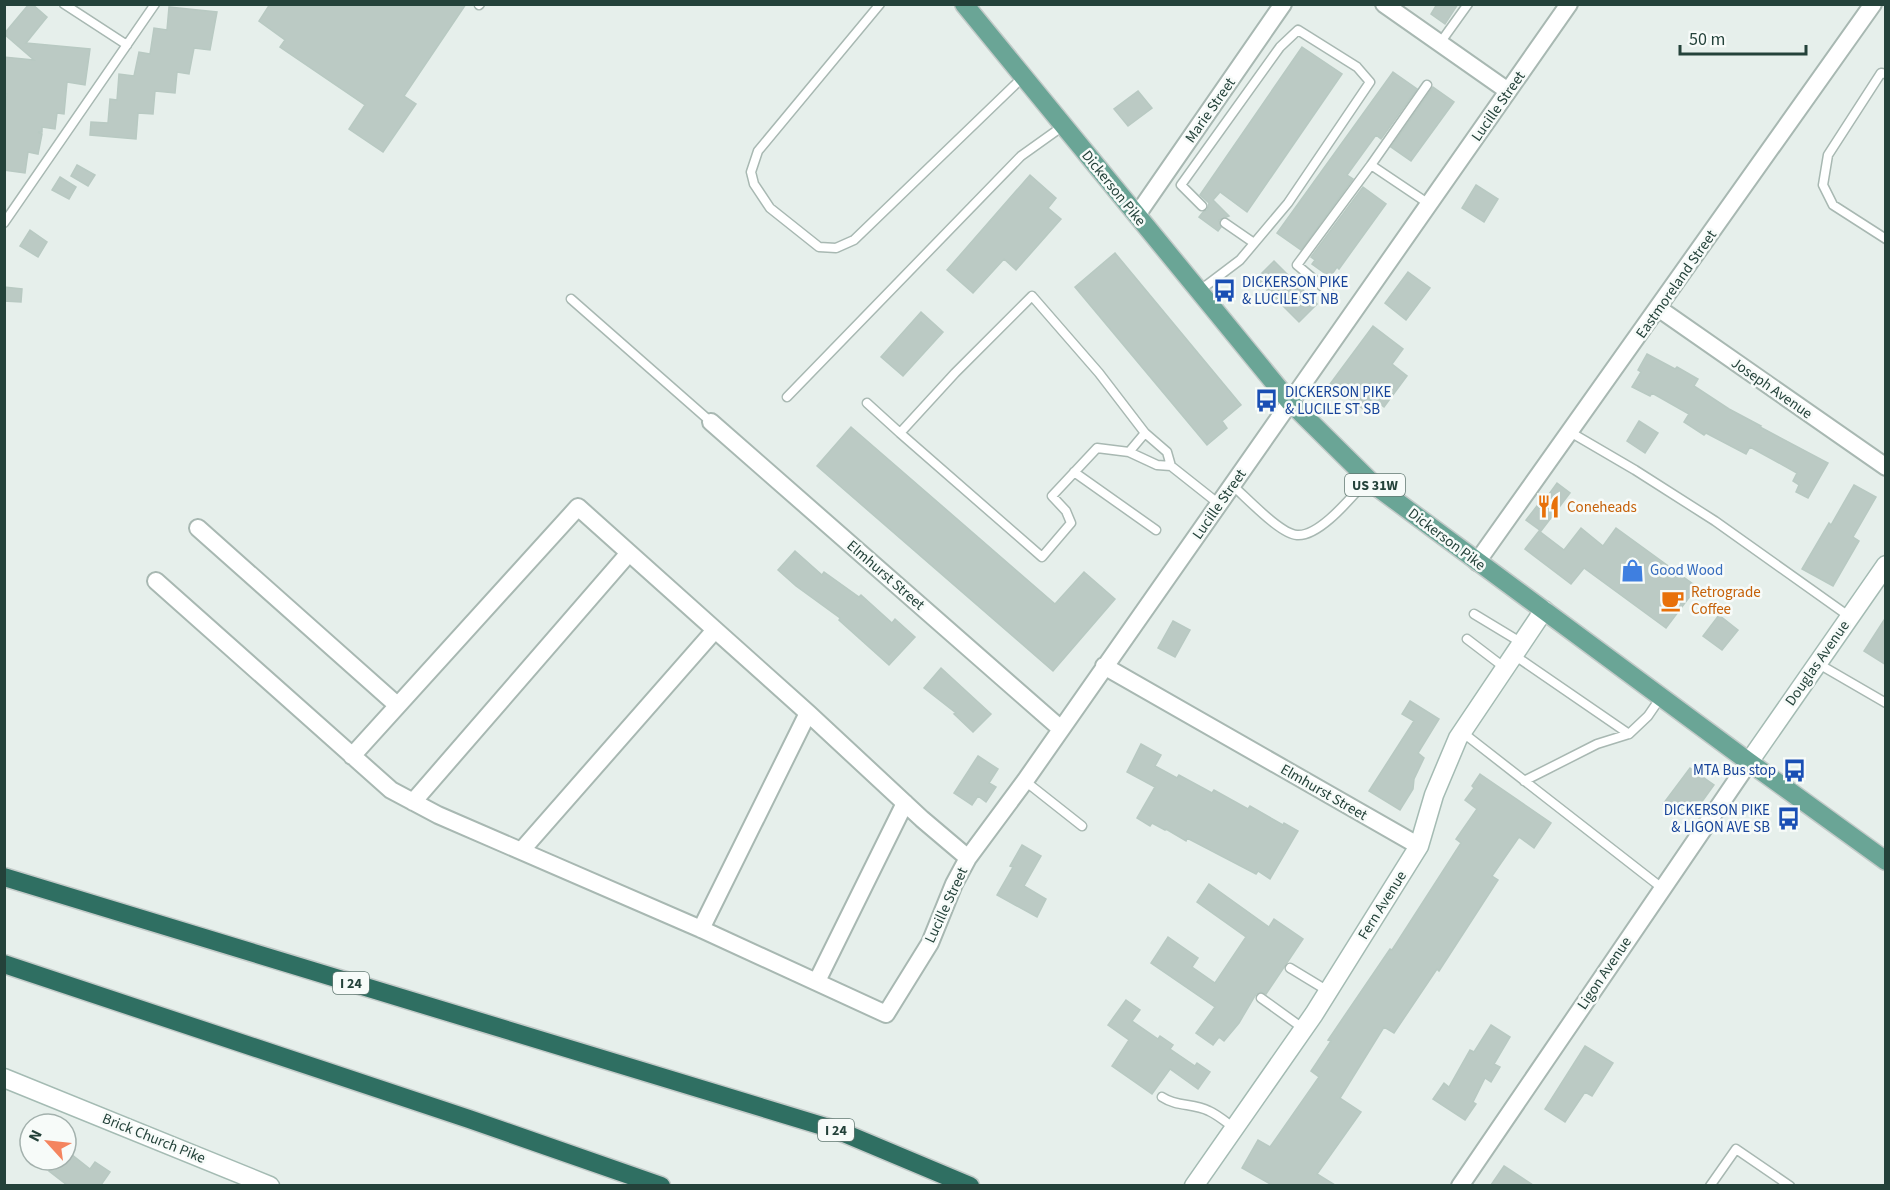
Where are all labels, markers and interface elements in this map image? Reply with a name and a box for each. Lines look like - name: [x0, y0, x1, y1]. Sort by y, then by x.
- scale bar: [1680, 18, 1806, 56]
- text: 50 m: [1689, 27, 1725, 52]
- street label: Lucille Street: [1466, 67, 1530, 146]
- street label: Marie Street: [1180, 73, 1241, 147]
- street label: Dickerson Pike: [1077, 146, 1151, 231]
- street label: Eastmoreland Street: [1631, 226, 1722, 343]
- place label: DICKERSON PIKE & LUCILE ST NB: [1242, 272, 1348, 310]
- bus stop icon: DICKERSON PIKE & LUCILE ST NB: [1211, 278, 1237, 304]
- street label: Joseph Avenue: [1727, 353, 1817, 424]
- place label: DICKERSON PIKE & LUCILE ST SB: [1285, 382, 1391, 420]
- bus stop icon: DICKERSON PIKE & LUCILE ST SB: [1254, 388, 1280, 414]
- street label: Lucille Street: [1187, 465, 1251, 544]
- road number: US 31W: [1345, 474, 1405, 496]
- restaurant icon: Coneheads: [1536, 494, 1562, 520]
- place label: Coneheads: [1567, 497, 1637, 518]
- street label: Dickerson Pike: [1404, 503, 1490, 575]
- street label: Elmhurst Street: [842, 536, 929, 615]
- shop icon: Good Wood: [1619, 557, 1645, 583]
- place label: Good Wood: [1650, 560, 1723, 581]
- place label: Retrograde Coffee: [1691, 582, 1761, 620]
- cafe icon: Retrograde Coffee: [1660, 588, 1686, 614]
- street label: Douglas Avenue: [1780, 616, 1855, 710]
- bus stop icon: MTA Bus stop: [1781, 757, 1807, 783]
- street label: Elmhurst Street: [1276, 759, 1371, 826]
- place label: MTA Bus stop: [1693, 760, 1776, 781]
- place label: DICKERSON PIKE & LIGON AVE SB: [1664, 800, 1770, 838]
- bus stop icon: DICKERSON PIKE & LIGON AVE SB: [1775, 806, 1801, 832]
- street label: Lucille Street: [920, 864, 973, 947]
- street label: Fern Avenue: [1353, 867, 1412, 944]
- street label: Ligon Avenue: [1572, 933, 1637, 1014]
- road number: I 24: [333, 972, 369, 994]
- street label: Brick Church Pike: [99, 1108, 209, 1169]
- north arrow: [18, 1112, 78, 1172]
- road number: I 24: [818, 1119, 854, 1141]
- text: N: [23, 1126, 48, 1145]

